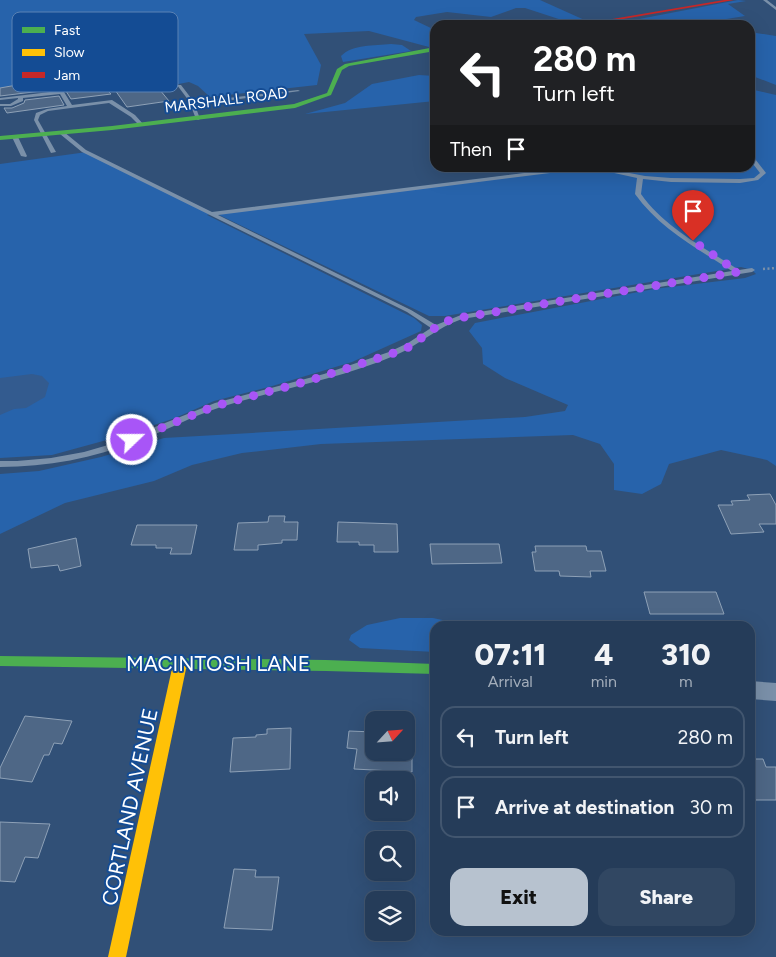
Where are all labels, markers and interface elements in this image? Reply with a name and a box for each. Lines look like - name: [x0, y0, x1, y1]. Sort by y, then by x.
- legend: [12, 12, 178, 92]
- text: Fast: [54, 22, 80, 39]
- text: 280 m: [533, 38, 636, 80]
- icon: left: [450, 40, 515, 105]
- text: Slow: [54, 44, 85, 61]
- text: Jam: [54, 67, 80, 84]
- text: Turn left: [533, 80, 615, 107]
- street label: MARSHALL ROAD: [164, 84, 288, 116]
- icon: arrive: [502, 135, 530, 163]
- text: Then: [450, 138, 492, 161]
- pin: [672, 190, 714, 241]
- icon: arrive: [679, 197, 707, 225]
- position arrow: [105, 413, 157, 465]
- text: 07:11: [474, 636, 546, 673]
- text: 4: [594, 636, 613, 673]
- text: 310: [661, 636, 711, 673]
- street label: MACINTOSH LANE: [126, 651, 310, 676]
- text: Arrival: [488, 672, 533, 691]
- text: min: [591, 672, 617, 691]
- text: m: [679, 672, 693, 691]
- street label: CORTLAND AVENUE: [96, 706, 163, 908]
- north arrow: [365, 711, 415, 761]
- map controls: [365, 711, 415, 941]
- icon: left: [452, 723, 480, 751]
- text: Turn left: [495, 726, 569, 749]
- text: 280 m: [678, 726, 733, 749]
- button: sound: [365, 771, 415, 821]
- icon: arrive: [452, 793, 480, 821]
- text: Arrive at destination: [495, 796, 674, 819]
- text: 30 m: [690, 796, 733, 819]
- button: search: [365, 831, 415, 881]
- button: Exit: [450, 868, 588, 926]
- button: Share: [598, 868, 735, 926]
- button: layers: [365, 891, 415, 941]

